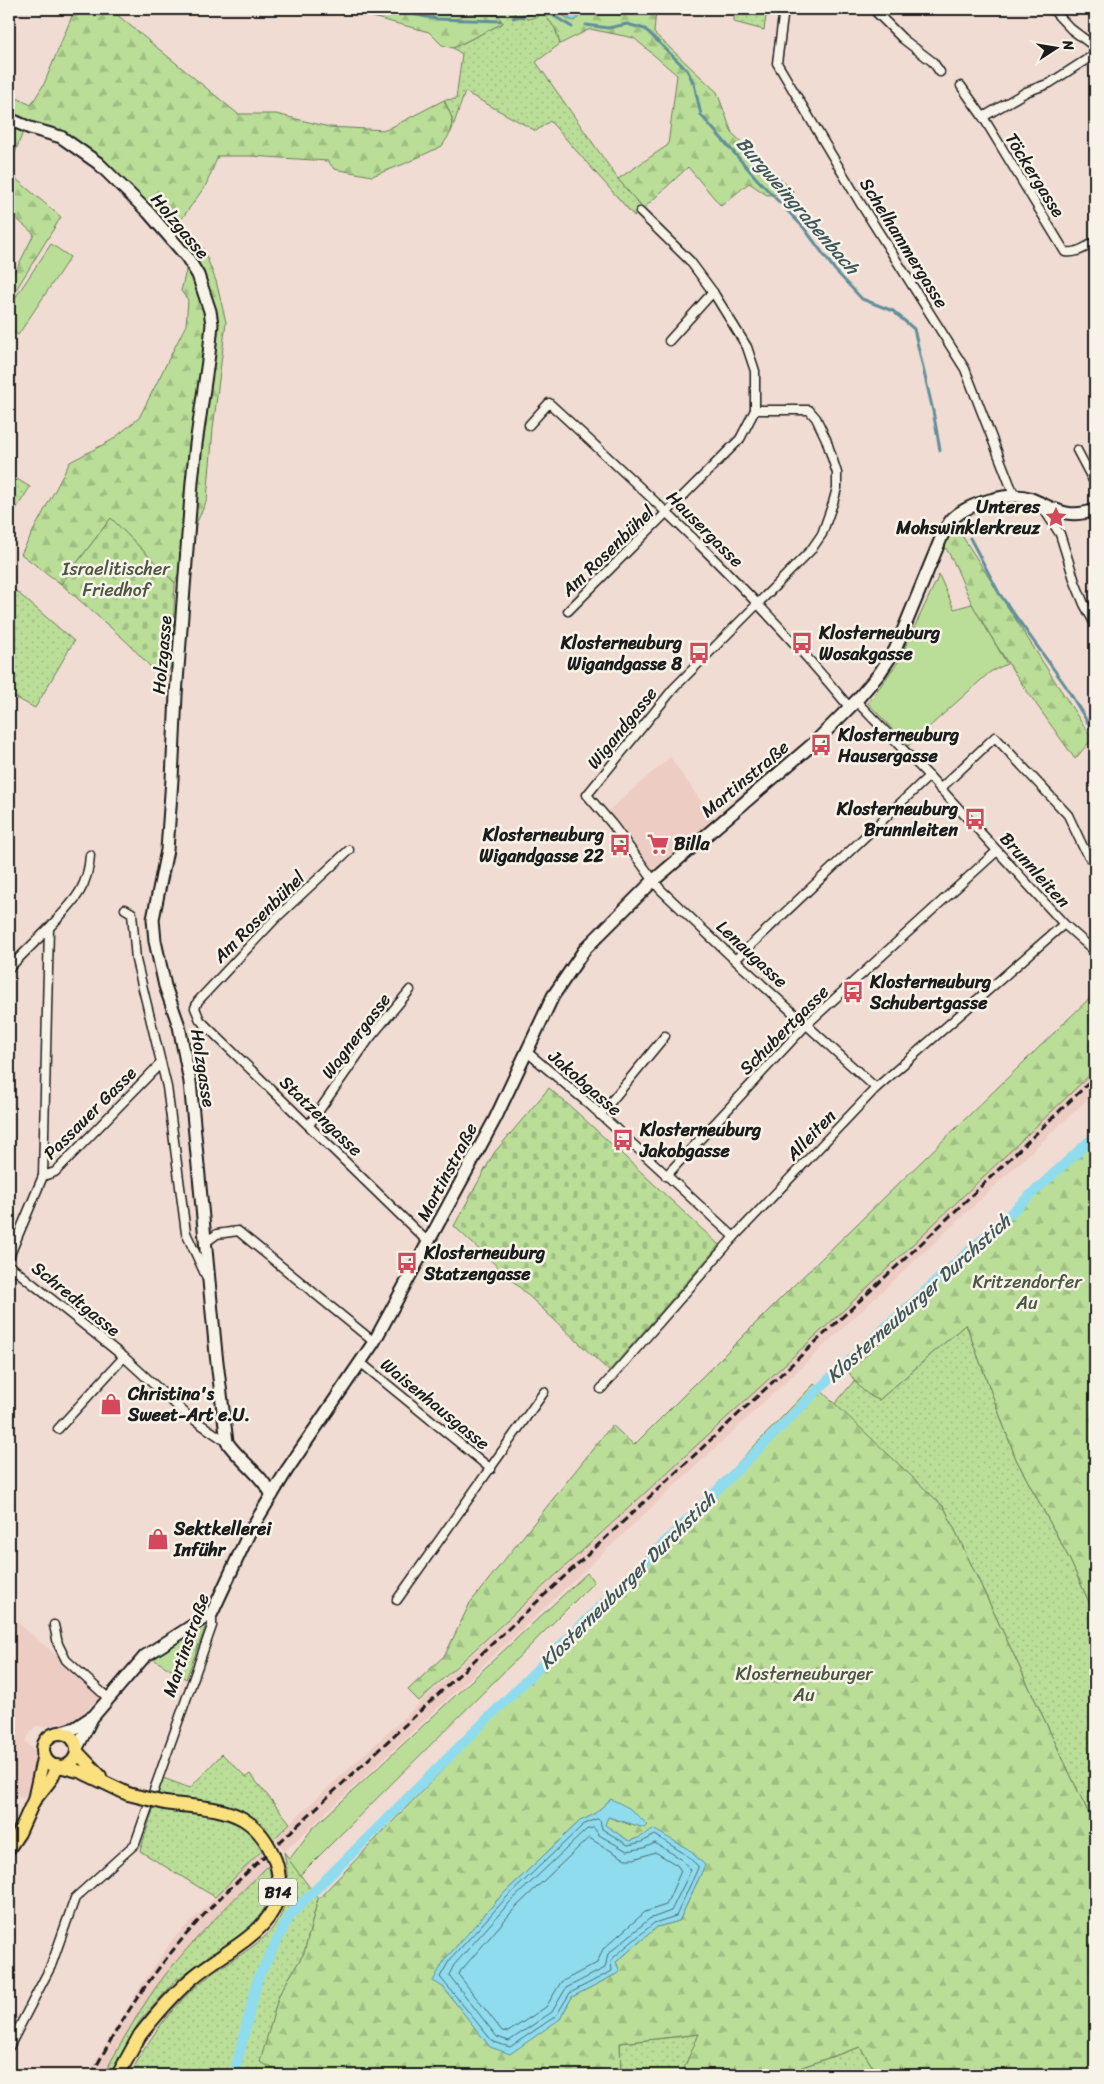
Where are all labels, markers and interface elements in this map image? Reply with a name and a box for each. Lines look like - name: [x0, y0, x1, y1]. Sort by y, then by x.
- north arrow: [1032, 22, 1082, 72]
- text: N: [1055, 37, 1082, 53]
- street label: Töckergasse: [996, 126, 1074, 224]
- water label: Burgweingrabenbach: [728, 129, 869, 284]
- street label: Schelhammergasse: [851, 171, 957, 315]
- street label: Holzgasse: [142, 185, 218, 267]
- street label: Hausergasse: [658, 482, 752, 576]
- place label: Unteres Mohswinklerkreuz: [895, 491, 1041, 544]
- street label: Am Rosenbühel: [553, 497, 663, 605]
- place icon: Unteres Mohswinklerkreuz: [1043, 504, 1069, 530]
- park label: Israelitischer Friedhof: [61, 553, 171, 606]
- street label: Holzgasse: [143, 614, 181, 696]
- place label: Klosterneuburg Wosakgasse: [818, 617, 940, 670]
- place label: Klosterneuburg Wigandgasse 8: [560, 627, 682, 680]
- bus stop icon: Klosterneuburg Wosakgasse: [789, 630, 815, 656]
- bus stop icon: Klosterneuburg Wigandgasse 8: [686, 640, 712, 666]
- street label: Wigandgasse: [578, 679, 666, 777]
- place label: Klosterneuburg Hausergasse: [837, 719, 959, 772]
- street label: Martinstraße: [693, 732, 797, 826]
- bus stop icon: Klosterneuburg Hausergasse: [808, 732, 834, 758]
- place label: Klosterneuburg Brunnleiten: [836, 793, 958, 846]
- bus stop icon: Klosterneuburg Brunnleiten: [962, 806, 988, 832]
- place label: Klosterneuburg Wigandgasse 22: [479, 819, 605, 872]
- street label: Brunnleiten: [992, 824, 1079, 916]
- place label: Billa: [674, 828, 711, 860]
- supermarket icon: Billa: [645, 831, 671, 857]
- bus stop icon: Klosterneuburg Wigandgasse 22: [607, 832, 633, 858]
- street label: Am Rosenbühel: [204, 862, 314, 972]
- street label: Lenaugasse: [709, 912, 795, 996]
- place label: Klosterneuburg Schubertgasse: [869, 966, 991, 1019]
- street label: Schubertgasse: [731, 977, 837, 1083]
- bus stop icon: Klosterneuburg Schubertgasse: [840, 979, 866, 1005]
- street label: Wagnergasse: [313, 986, 399, 1086]
- street label: Holzgasse: [181, 1027, 225, 1110]
- street label: Jakobgasse: [540, 1041, 629, 1125]
- street label: Passauer Gasse: [36, 1058, 145, 1167]
- street label: Statzengasse: [272, 1067, 370, 1165]
- street label: Alleiten: [777, 1101, 844, 1169]
- place label: Klosterneuburg Jakobgasse: [639, 1114, 761, 1167]
- street label: Martinstraße: [408, 1117, 486, 1227]
- bus stop icon: Klosterneuburg Jakobgasse: [610, 1127, 636, 1153]
- water label: Klosterneuburger Durchstich: [818, 1204, 1020, 1391]
- place label: Klosterneuburg Statzengasse: [423, 1237, 545, 1290]
- bus stop icon: Klosterneuburg Statzengasse: [394, 1250, 420, 1276]
- street label: Schredtgasse: [24, 1253, 128, 1345]
- park label: Kritzendorfer Au: [972, 1266, 1083, 1319]
- street label: Waisenhausgasse: [373, 1349, 497, 1459]
- place label: Christina's Sweet-Art e.U.: [127, 1378, 250, 1431]
- shop icon: Christina's Sweet-Art e.U.: [98, 1391, 124, 1417]
- water label: Klosterneuburger Durchstich: [531, 1482, 725, 1677]
- place label: Sektkellerei Inführ: [173, 1513, 272, 1566]
- shop icon: Sektkellerei Inführ: [145, 1526, 171, 1552]
- street label: Martinstraße: [153, 1589, 219, 1701]
- park label: Klosterneuburger Au: [735, 1658, 874, 1711]
- road number: B14: [259, 1878, 297, 1905]

